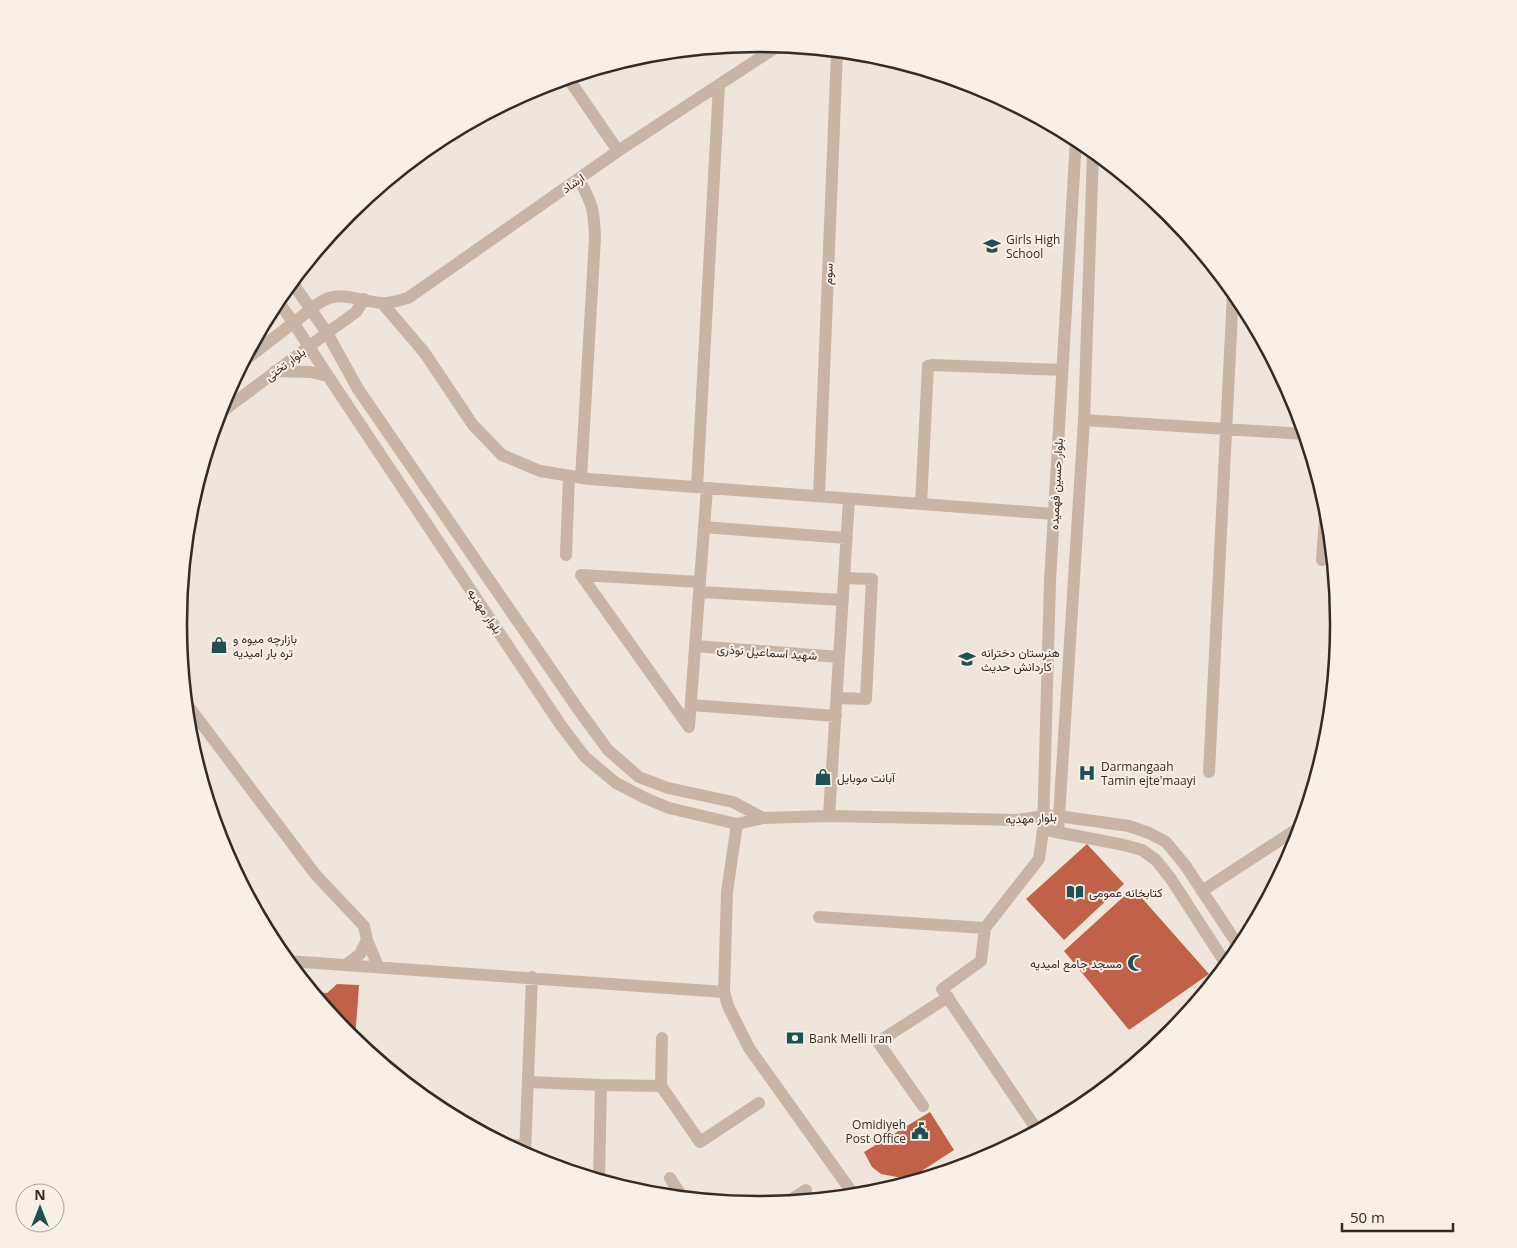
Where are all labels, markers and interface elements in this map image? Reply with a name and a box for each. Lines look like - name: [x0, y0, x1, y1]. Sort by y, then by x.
- street label: ارشاد: [558, 169, 588, 197]
- place label: Girls High School: [1006, 231, 1060, 262]
- school or university icon: Girls High School: [982, 236, 1002, 256]
- street label: سوم: [819, 263, 837, 285]
- street label: بلوار تختی: [261, 343, 309, 385]
- street label: بلوار حسین فهمیده: [1045, 438, 1067, 530]
- street label: بلوار مهدیه: [464, 585, 506, 637]
- place label: بازارچه میوه و تره بار امیدیه: [233, 630, 297, 661]
- shop icon: بازارچه میوه و تره بار امیدیه: [209, 635, 229, 655]
- street label: شهید اسماعیل نوذری: [716, 640, 818, 664]
- place label: هنرستان دخترانه کاردانش حدیث: [981, 644, 1060, 675]
- school or university icon: هنرستان دخترانه کاردانش حدیث: [957, 649, 977, 669]
- place label: Darmangaah Tamin ejte'maayi: [1101, 758, 1196, 789]
- hospital icon: Darmangaah Tamin ejte'maayi: [1077, 763, 1097, 783]
- shop icon: آبانت موبایل: [813, 767, 833, 787]
- place label: آبانت موبایل: [837, 769, 896, 786]
- street label: بلوار مهدیه: [1005, 808, 1057, 828]
- library icon: کتابخانه عمومی: [1065, 882, 1085, 902]
- place label: کتابخانه عمومی: [1089, 884, 1163, 901]
- mosque icon: مسجد جامع امیدیه: [1126, 953, 1146, 973]
- place label: مسجد جامع امیدیه: [1030, 955, 1122, 973]
- bank icon: Bank Melli Iran: [785, 1028, 805, 1048]
- place label: Bank Melli Iran: [809, 1030, 892, 1047]
- place label: Omidiyeh Post Office: [846, 1116, 906, 1147]
- public building icon: Omidiyeh Post Office: [910, 1121, 930, 1141]
- north arrow: [15, 1183, 65, 1233]
- text: N: [34, 1185, 46, 1204]
- scale bar: [1342, 1200, 1453, 1232]
- text: 50 m: [1350, 1207, 1385, 1227]

